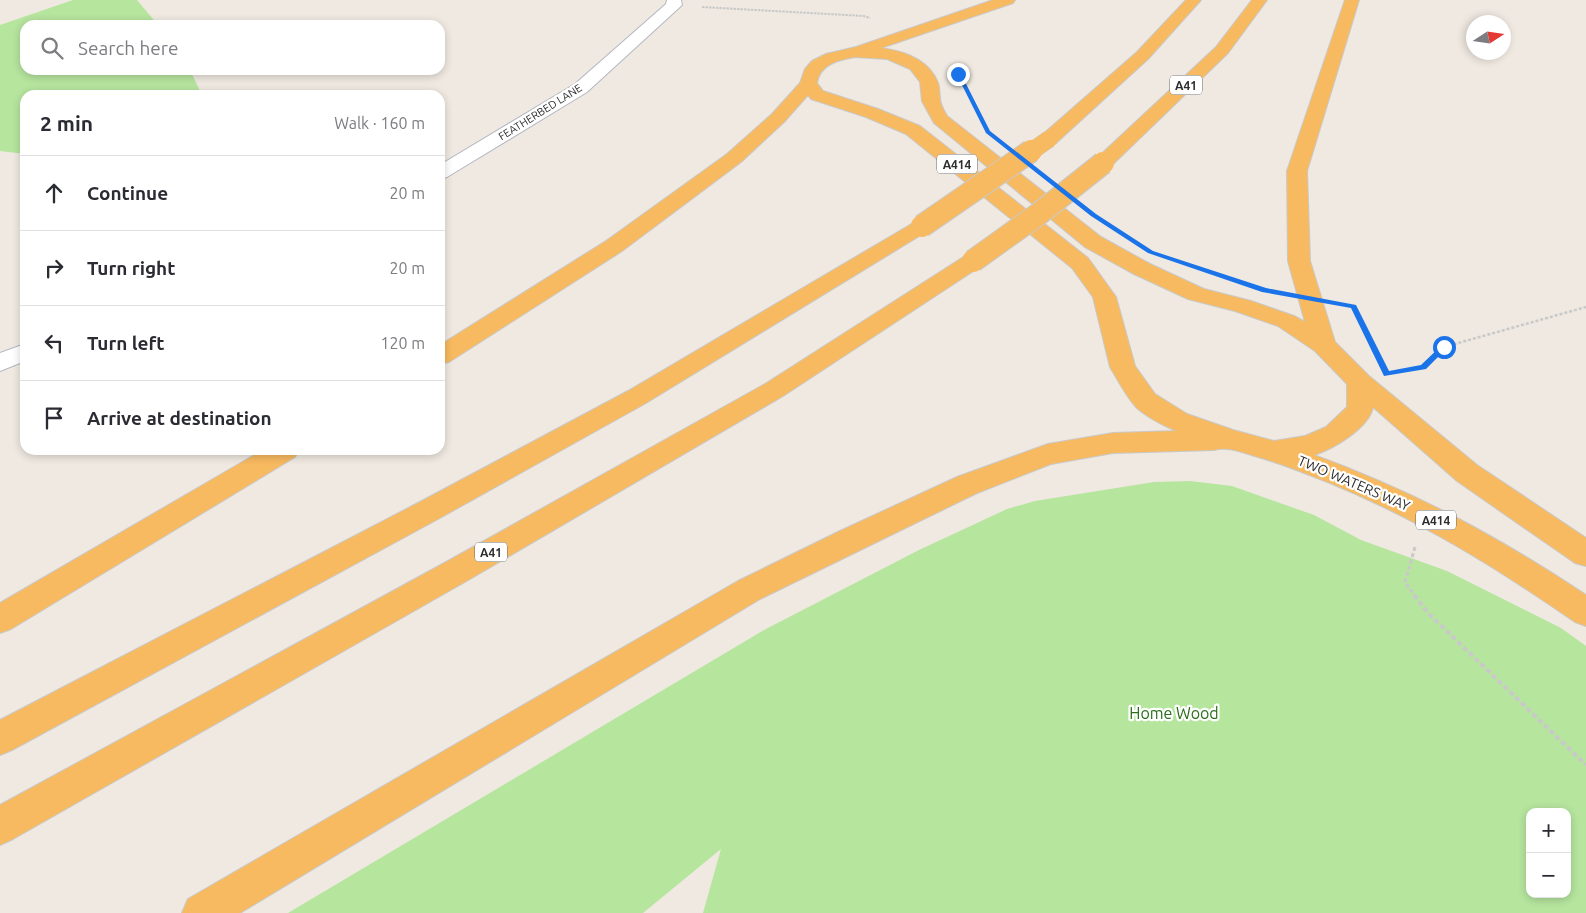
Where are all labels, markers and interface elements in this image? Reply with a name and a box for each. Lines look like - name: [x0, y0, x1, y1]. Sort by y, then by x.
- north arrow: [1466, 15, 1511, 60]
- search box: [20, 20, 445, 75]
- icon: search: [38, 34, 66, 62]
- text: Search here: [78, 37, 178, 59]
- route end: [947, 63, 970, 86]
- road number: A41: [1170, 76, 1202, 94]
- street label: FEATHERBED LANE: [496, 81, 584, 143]
- text: 2 min: [40, 111, 93, 135]
- text: Walk · 160 m: [334, 114, 425, 132]
- road number: A414: [937, 154, 977, 173]
- icon: ahead: [40, 179, 68, 207]
- text: Continue: [87, 182, 168, 204]
- text: 20 m: [389, 184, 425, 202]
- icon: right: [40, 254, 68, 282]
- text: Turn right: [87, 257, 175, 279]
- text: 20 m: [389, 259, 425, 277]
- icon: left: [40, 329, 68, 357]
- text: Turn left: [87, 332, 165, 354]
- text: 120 m: [380, 334, 425, 352]
- route start: [1433, 336, 1456, 359]
- icon: arrive: [40, 404, 68, 432]
- text: Arrive at destination: [87, 407, 272, 429]
- street label: TWO WATERS WAY: [1296, 452, 1412, 514]
- road number: A414: [1416, 510, 1456, 530]
- road number: A41: [475, 542, 507, 562]
- park label: Home Wood: [1129, 704, 1219, 722]
- map controls: [1526, 808, 1571, 898]
- button: +: [1526, 808, 1571, 853]
- button: −: [1526, 853, 1571, 898]

